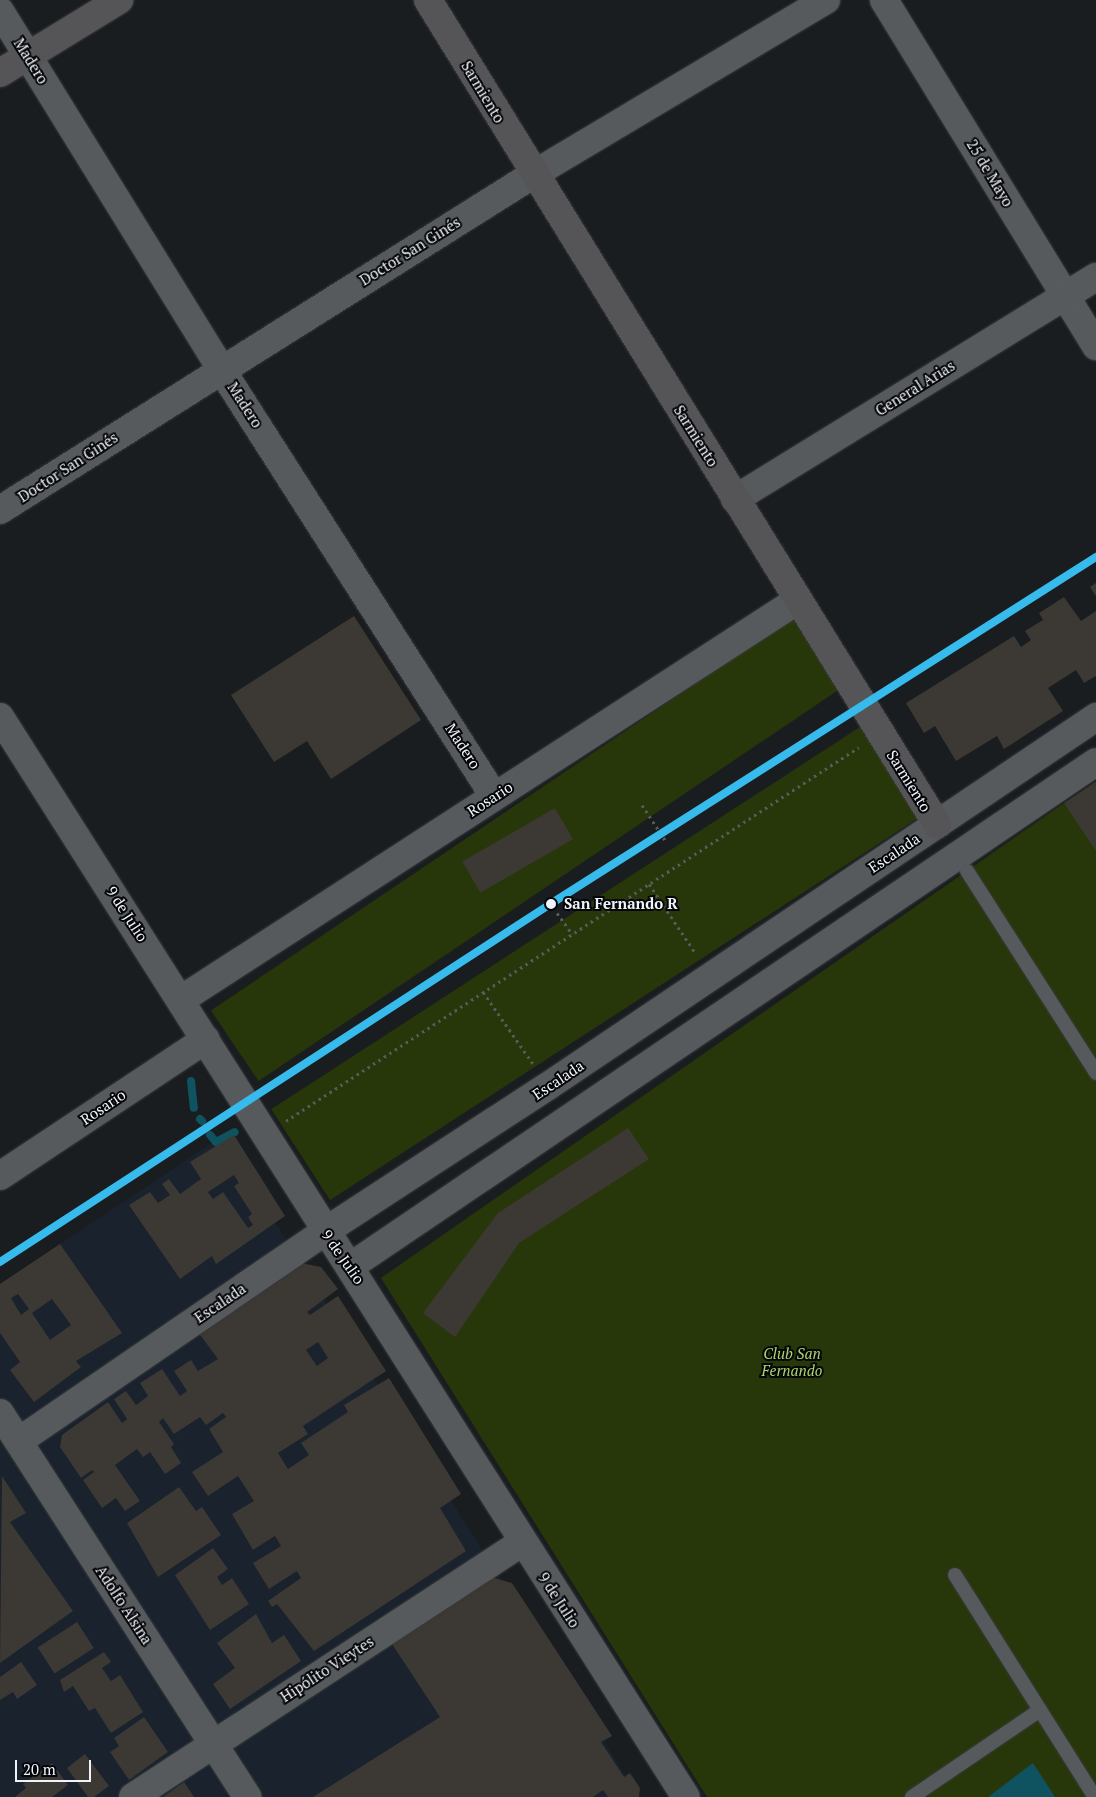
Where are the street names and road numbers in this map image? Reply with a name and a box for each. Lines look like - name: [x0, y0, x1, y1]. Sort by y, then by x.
- street label: Madero: [10, 35, 52, 87]
- street label: Sarmiento: [457, 58, 509, 126]
- street label: 25 de Mayo: [963, 136, 1017, 210]
- street label: Doctor San Ginés: [356, 213, 464, 289]
- street label: General Arias: [872, 356, 958, 420]
- street label: Madero: [224, 379, 266, 431]
- street label: Sarmiento: [670, 402, 722, 470]
- street label: Doctor San Ginés: [15, 428, 121, 506]
- street label: Madero: [442, 720, 484, 772]
- street label: Sarmiento: [883, 747, 935, 815]
- street label: Rosario: [464, 778, 516, 820]
- street label: Escalada: [865, 829, 923, 877]
- street label: 9 de Julio: [103, 883, 151, 945]
- street label: Escalada: [529, 1056, 587, 1104]
- street label: Rosario: [77, 1086, 129, 1128]
- street label: 9 de Julio: [318, 1226, 368, 1288]
- street label: Escalada: [191, 1279, 249, 1327]
- street label: Adolfo Alsina: [92, 1562, 156, 1648]
- street label: 9 de Julio: [535, 1569, 583, 1631]
- street label: Hipólito Vieytes: [277, 1632, 377, 1706]

